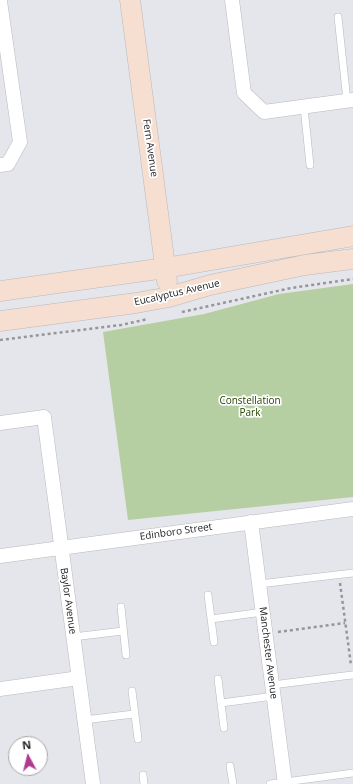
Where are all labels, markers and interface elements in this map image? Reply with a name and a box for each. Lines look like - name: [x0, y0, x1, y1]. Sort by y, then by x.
- street label: Fern Avenue: [140, 118, 160, 178]
- street label: Eucalyptus Avenue: [133, 277, 221, 309]
- park label: Constellation Park: [219, 395, 281, 418]
- street label: Edinboro Street: [139, 521, 213, 543]
- street label: Baylor Avenue: [57, 567, 79, 635]
- street label: Manchester Avenue: [256, 606, 280, 700]
- north arrow: [8, 736, 48, 776]
- text: N: [21, 737, 32, 753]

